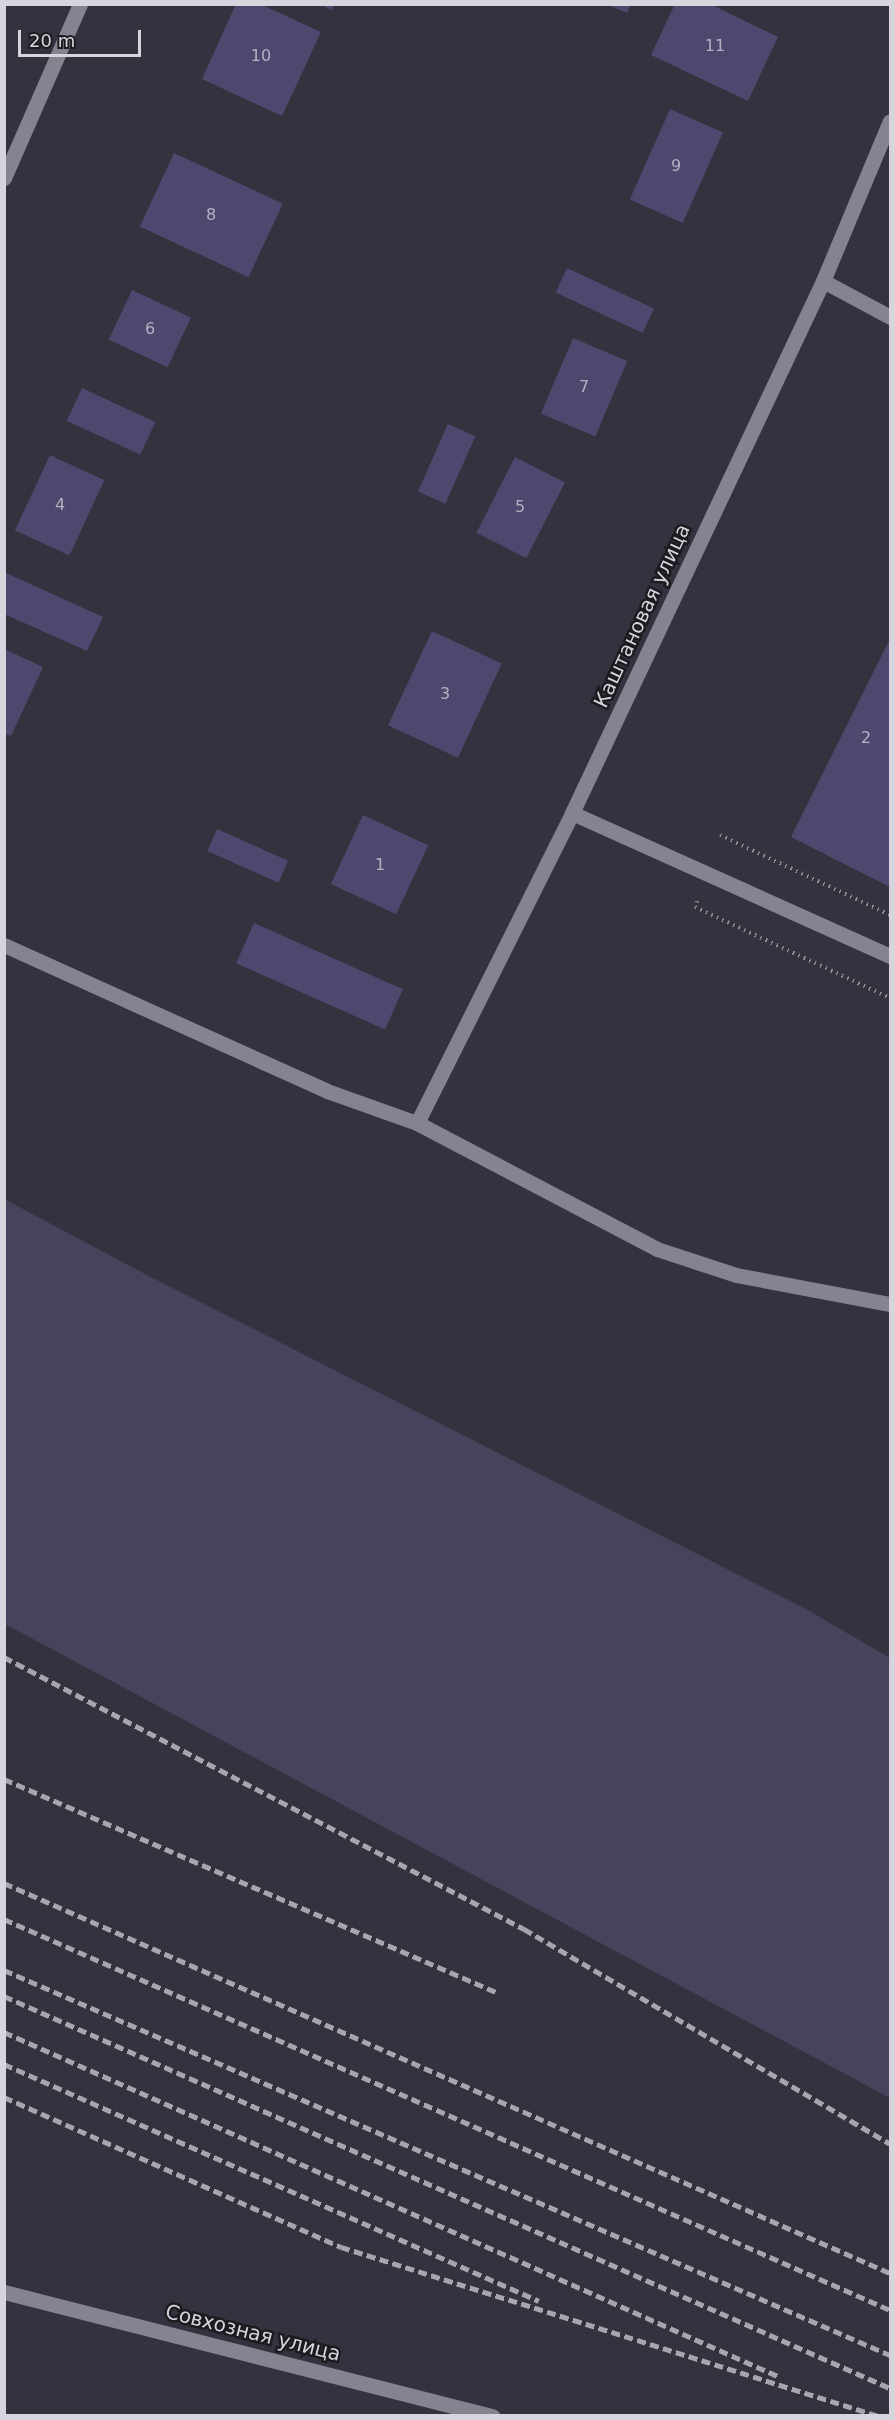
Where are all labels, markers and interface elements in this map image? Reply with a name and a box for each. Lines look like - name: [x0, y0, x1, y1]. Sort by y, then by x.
- scale bar: [21, 18, 144, 56]
- text: 20 m: [29, 30, 75, 51]
- house number: 11: [705, 36, 725, 56]
- house number: 10: [251, 46, 271, 66]
- house number: 9: [671, 156, 681, 176]
- house number: 8: [206, 205, 216, 225]
- house number: 6: [145, 319, 155, 339]
- house number: 7: [579, 377, 589, 397]
- house number: 4: [55, 495, 65, 515]
- house number: 5: [515, 497, 525, 517]
- street label: Каштановая улица: [589, 520, 695, 712]
- house number: 3: [440, 684, 450, 704]
- house number: 2: [861, 728, 871, 748]
- house number: 1: [375, 855, 385, 875]
- street label: Совхозная улица: [163, 2300, 343, 2366]

